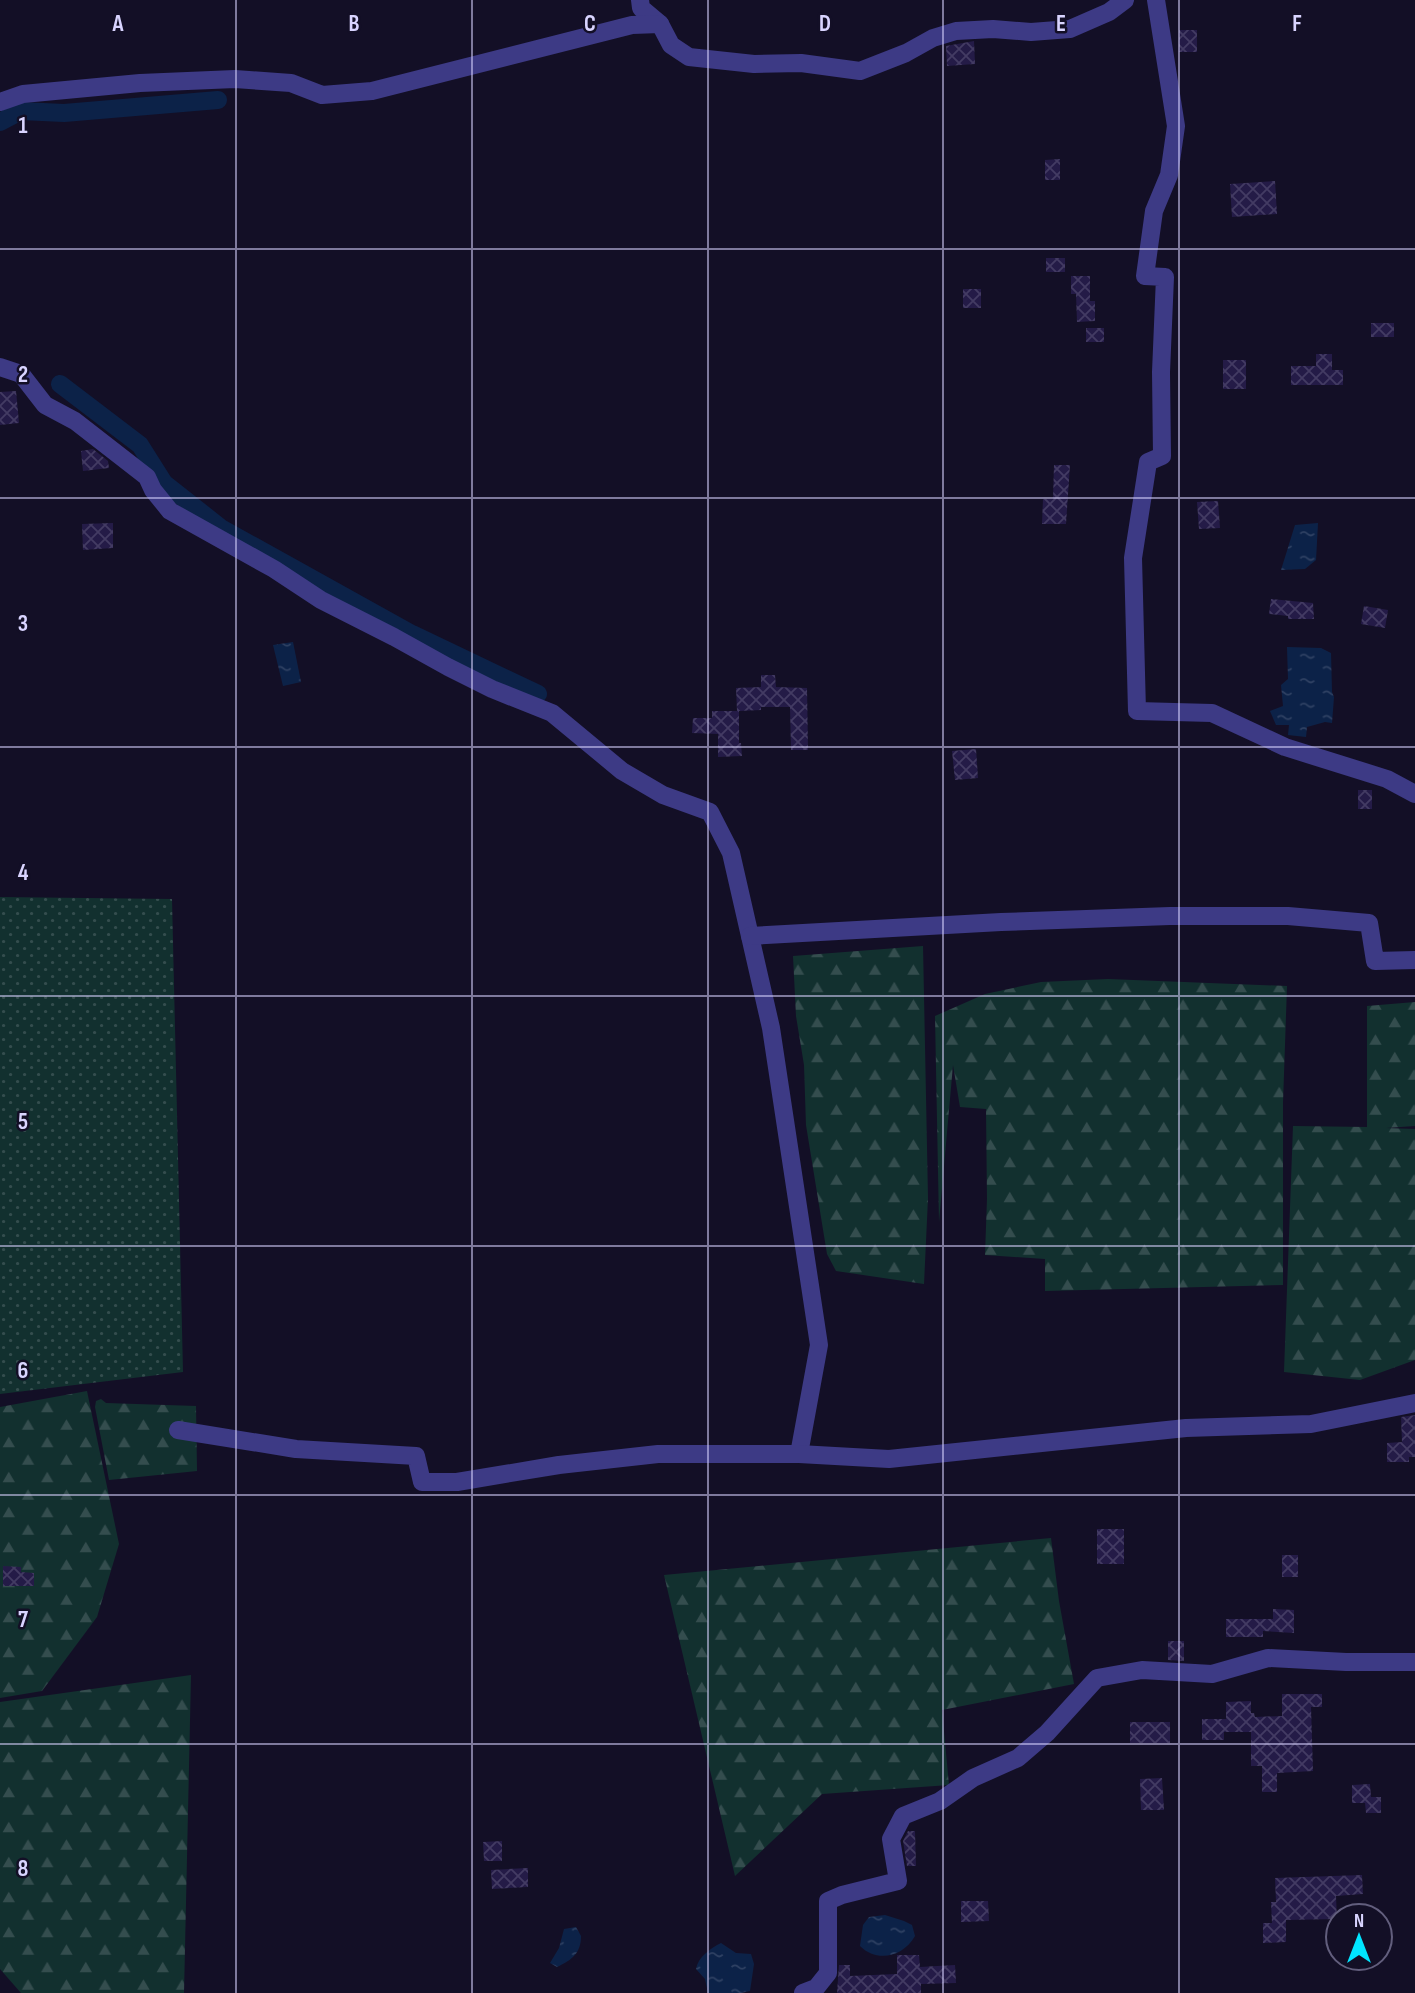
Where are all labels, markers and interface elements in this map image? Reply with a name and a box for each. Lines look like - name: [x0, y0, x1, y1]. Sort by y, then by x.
- text: A: [112, 10, 125, 38]
- text: B: [349, 10, 360, 38]
- text: C: [584, 10, 596, 38]
- text: D: [819, 10, 831, 38]
- text: E: [1056, 10, 1066, 38]
- text: F: [1292, 10, 1302, 38]
- text: 1: [18, 112, 28, 140]
- text: 2: [18, 361, 28, 389]
- text: 3: [18, 610, 28, 638]
- text: 4: [18, 859, 29, 887]
- text: 5: [18, 1108, 28, 1136]
- text: 6: [18, 1357, 28, 1385]
- text: 7: [18, 1606, 28, 1634]
- text: 8: [18, 1855, 29, 1883]
- north arrow: [1324, 1902, 1394, 1972]
- text: N: [1354, 1910, 1364, 1933]

